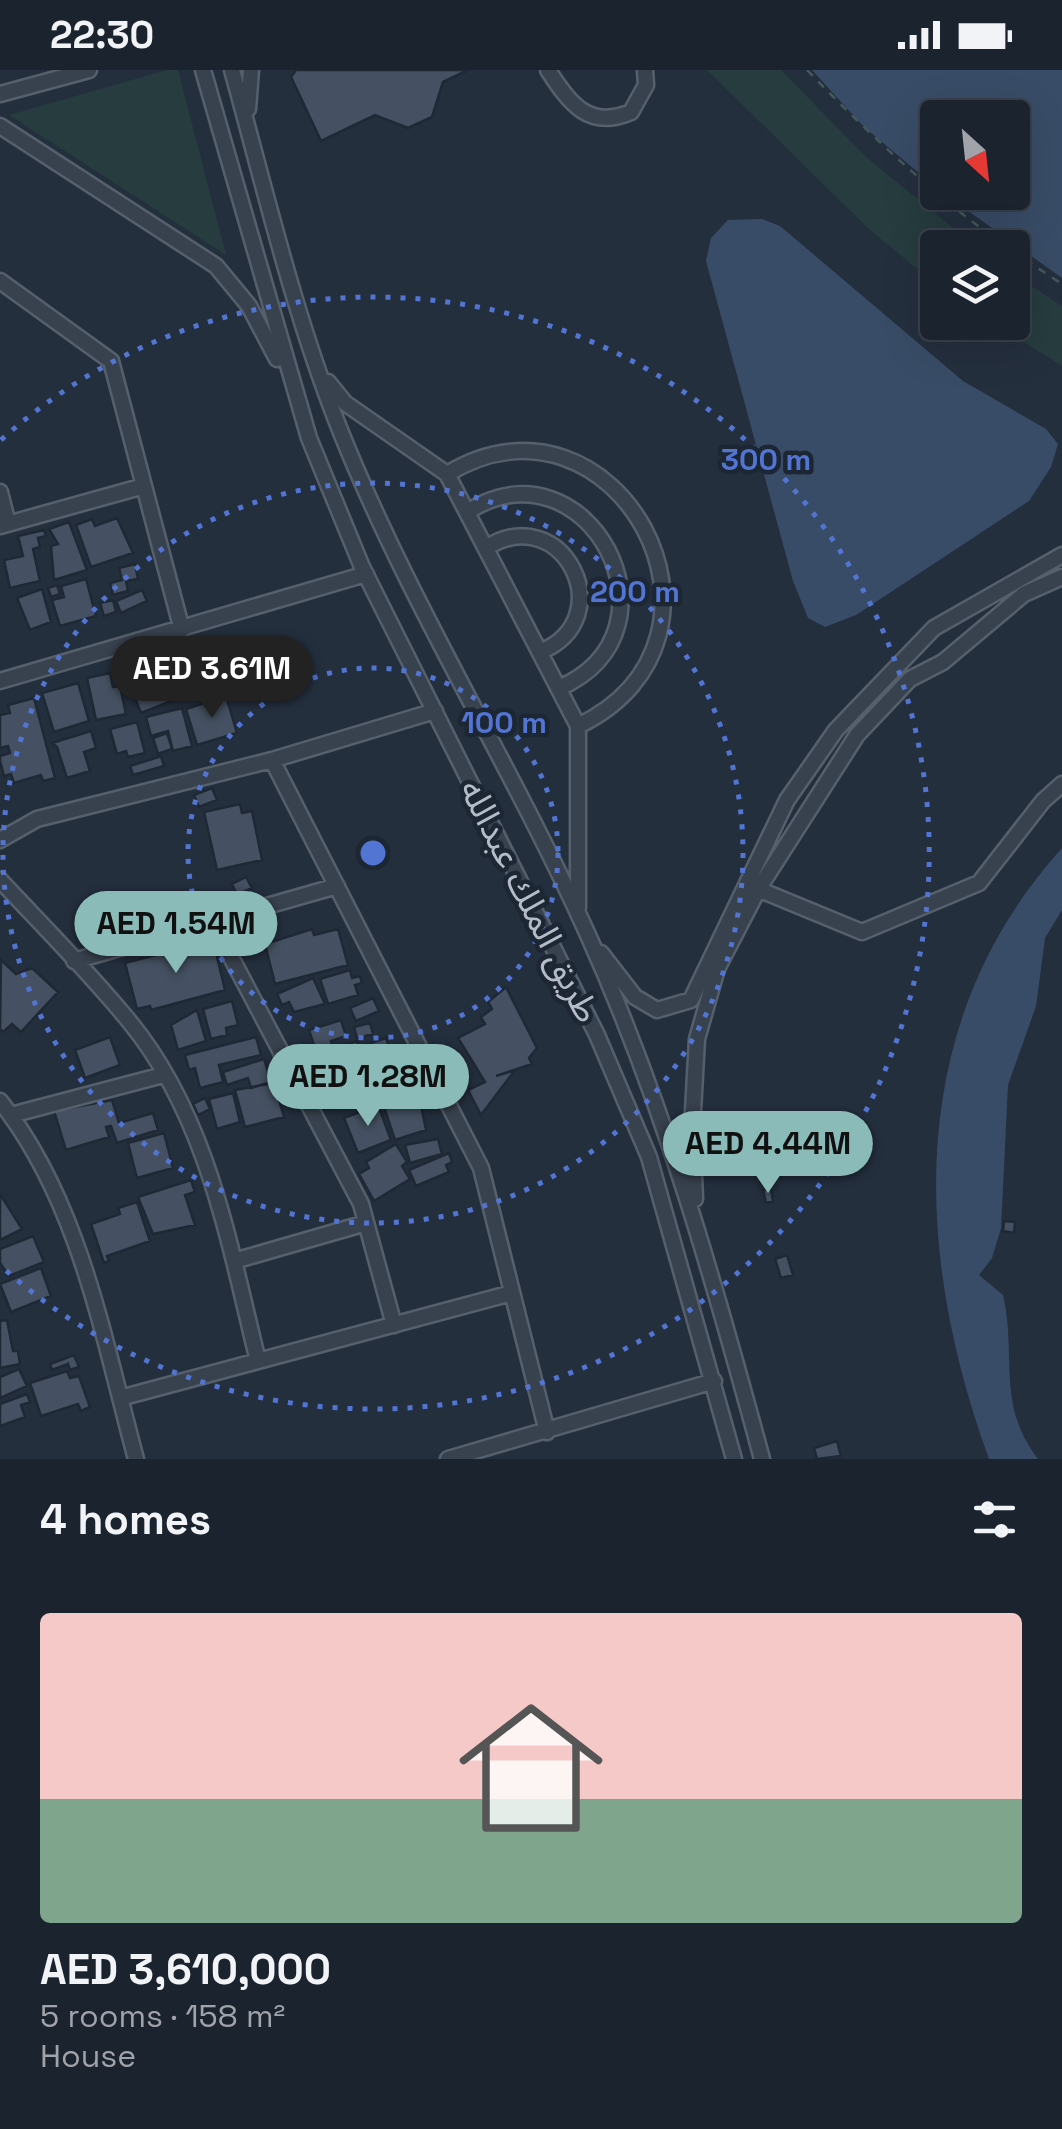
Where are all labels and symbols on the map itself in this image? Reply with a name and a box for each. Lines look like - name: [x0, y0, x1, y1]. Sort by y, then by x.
- north arrow: [920, 100, 1030, 210]
- text: 300 m: [721, 440, 811, 479]
- text: 200 m: [590, 572, 680, 611]
- pin: AED 3.61M: [98, 636, 326, 721]
- text: 100 m: [461, 703, 547, 742]
- street label: طريق الملك عبدالله: [450, 772, 610, 1030]
- centre of rings: [355, 835, 391, 871]
- pin: AED 1.54M: [62, 891, 290, 976]
- pin: AED 1.28M: [254, 1044, 482, 1129]
- pin: AED 4.44M: [654, 1111, 882, 1196]

